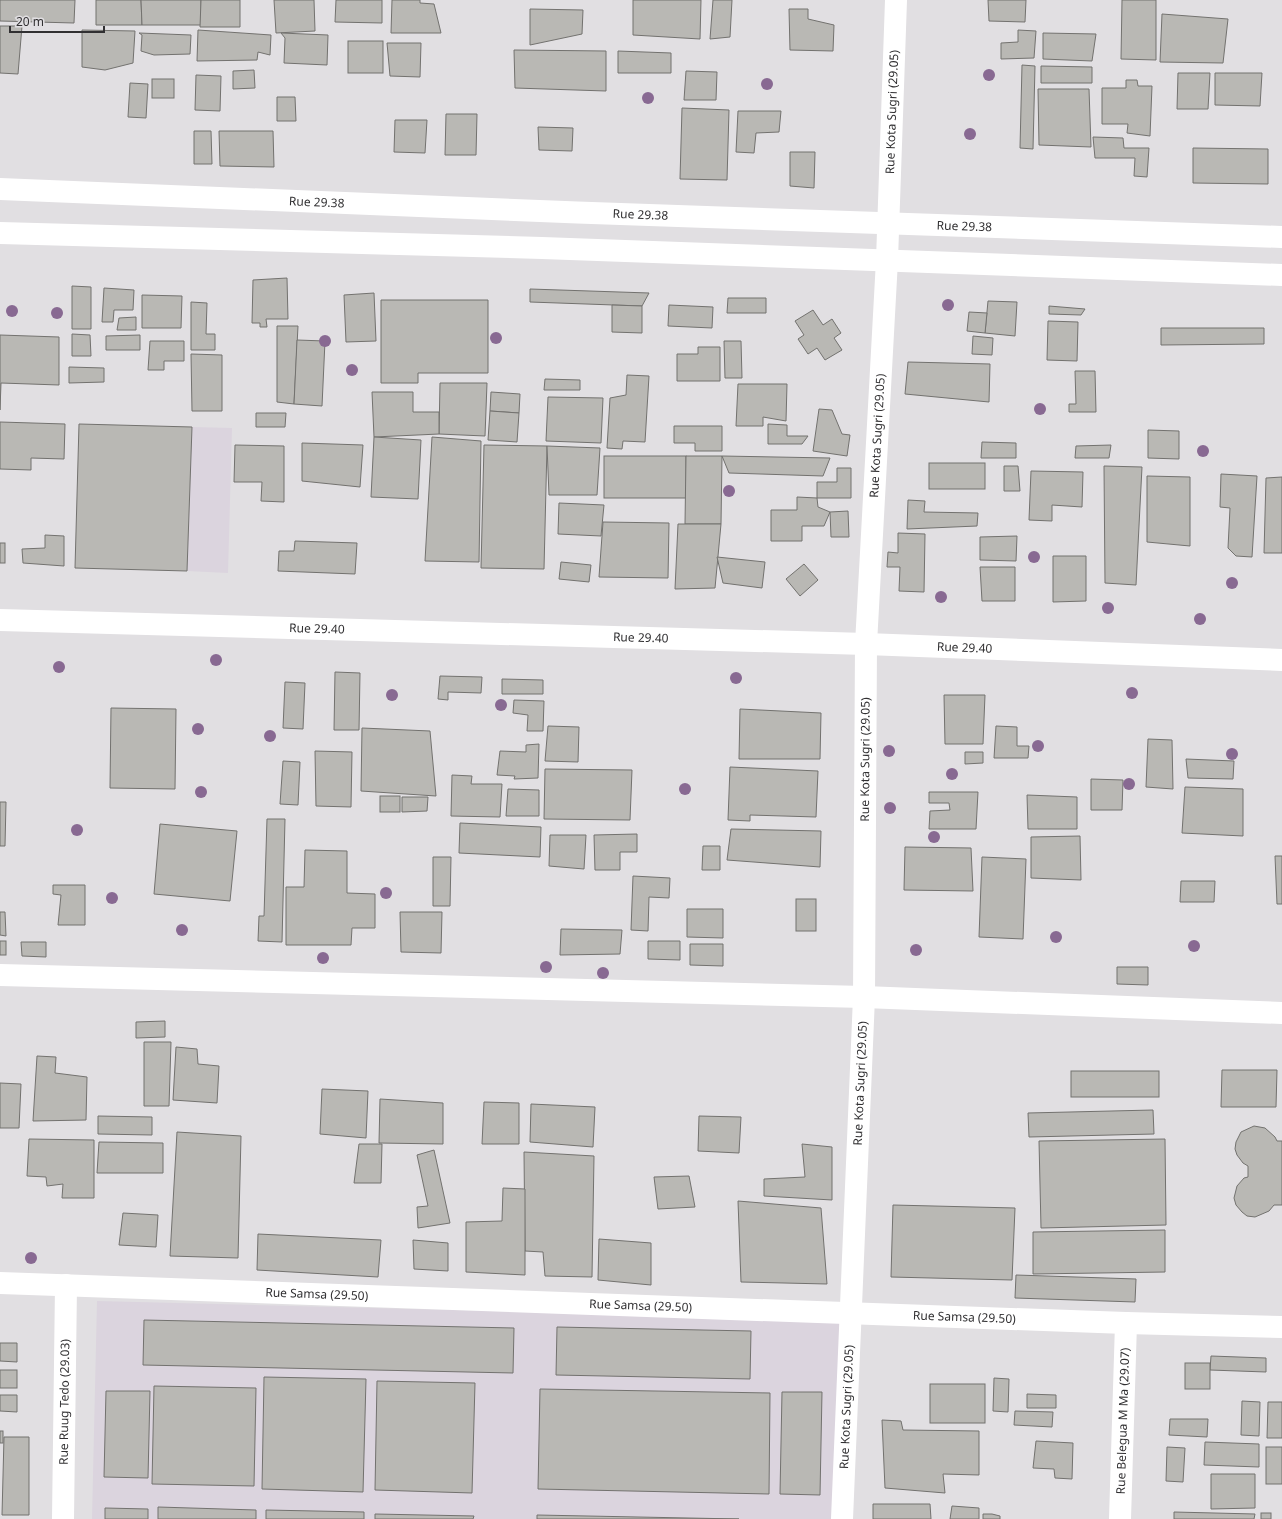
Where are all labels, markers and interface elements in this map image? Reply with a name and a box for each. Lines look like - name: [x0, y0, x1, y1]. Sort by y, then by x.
- scale bar: [10, 8, 104, 34]
- text: 20 m: [16, 13, 44, 30]
- street label: Rue Kota Sugri (29.05): [881, 49, 902, 174]
- street label: Rue 29.38: [289, 192, 345, 212]
- street label: Rue 29.38: [612, 205, 669, 224]
- street label: Rue 29.38: [936, 216, 993, 235]
- street label: Rue Kota Sugri (29.05): [865, 373, 889, 498]
- street label: Rue 29.40: [289, 619, 345, 638]
- street label: Rue 29.40: [613, 628, 669, 647]
- street label: Rue 29.40: [937, 638, 993, 657]
- street label: Rue Kota Sugri (29.05): [856, 697, 874, 822]
- street label: Rue Kota Sugri (29.05): [849, 1021, 871, 1146]
- street label: Rue Samsa (29.50): [265, 1283, 369, 1304]
- street label: Rue Samsa (29.50): [589, 1295, 693, 1316]
- street label: Rue Samsa (29.50): [913, 1306, 1017, 1327]
- street label: Rue Ruug Tedo (29.03): [55, 1339, 73, 1465]
- street label: Rue Kota Sugri (29.05): [835, 1344, 857, 1470]
- street label: Rue Belegua M Ma (29.07): [1112, 1347, 1133, 1495]

